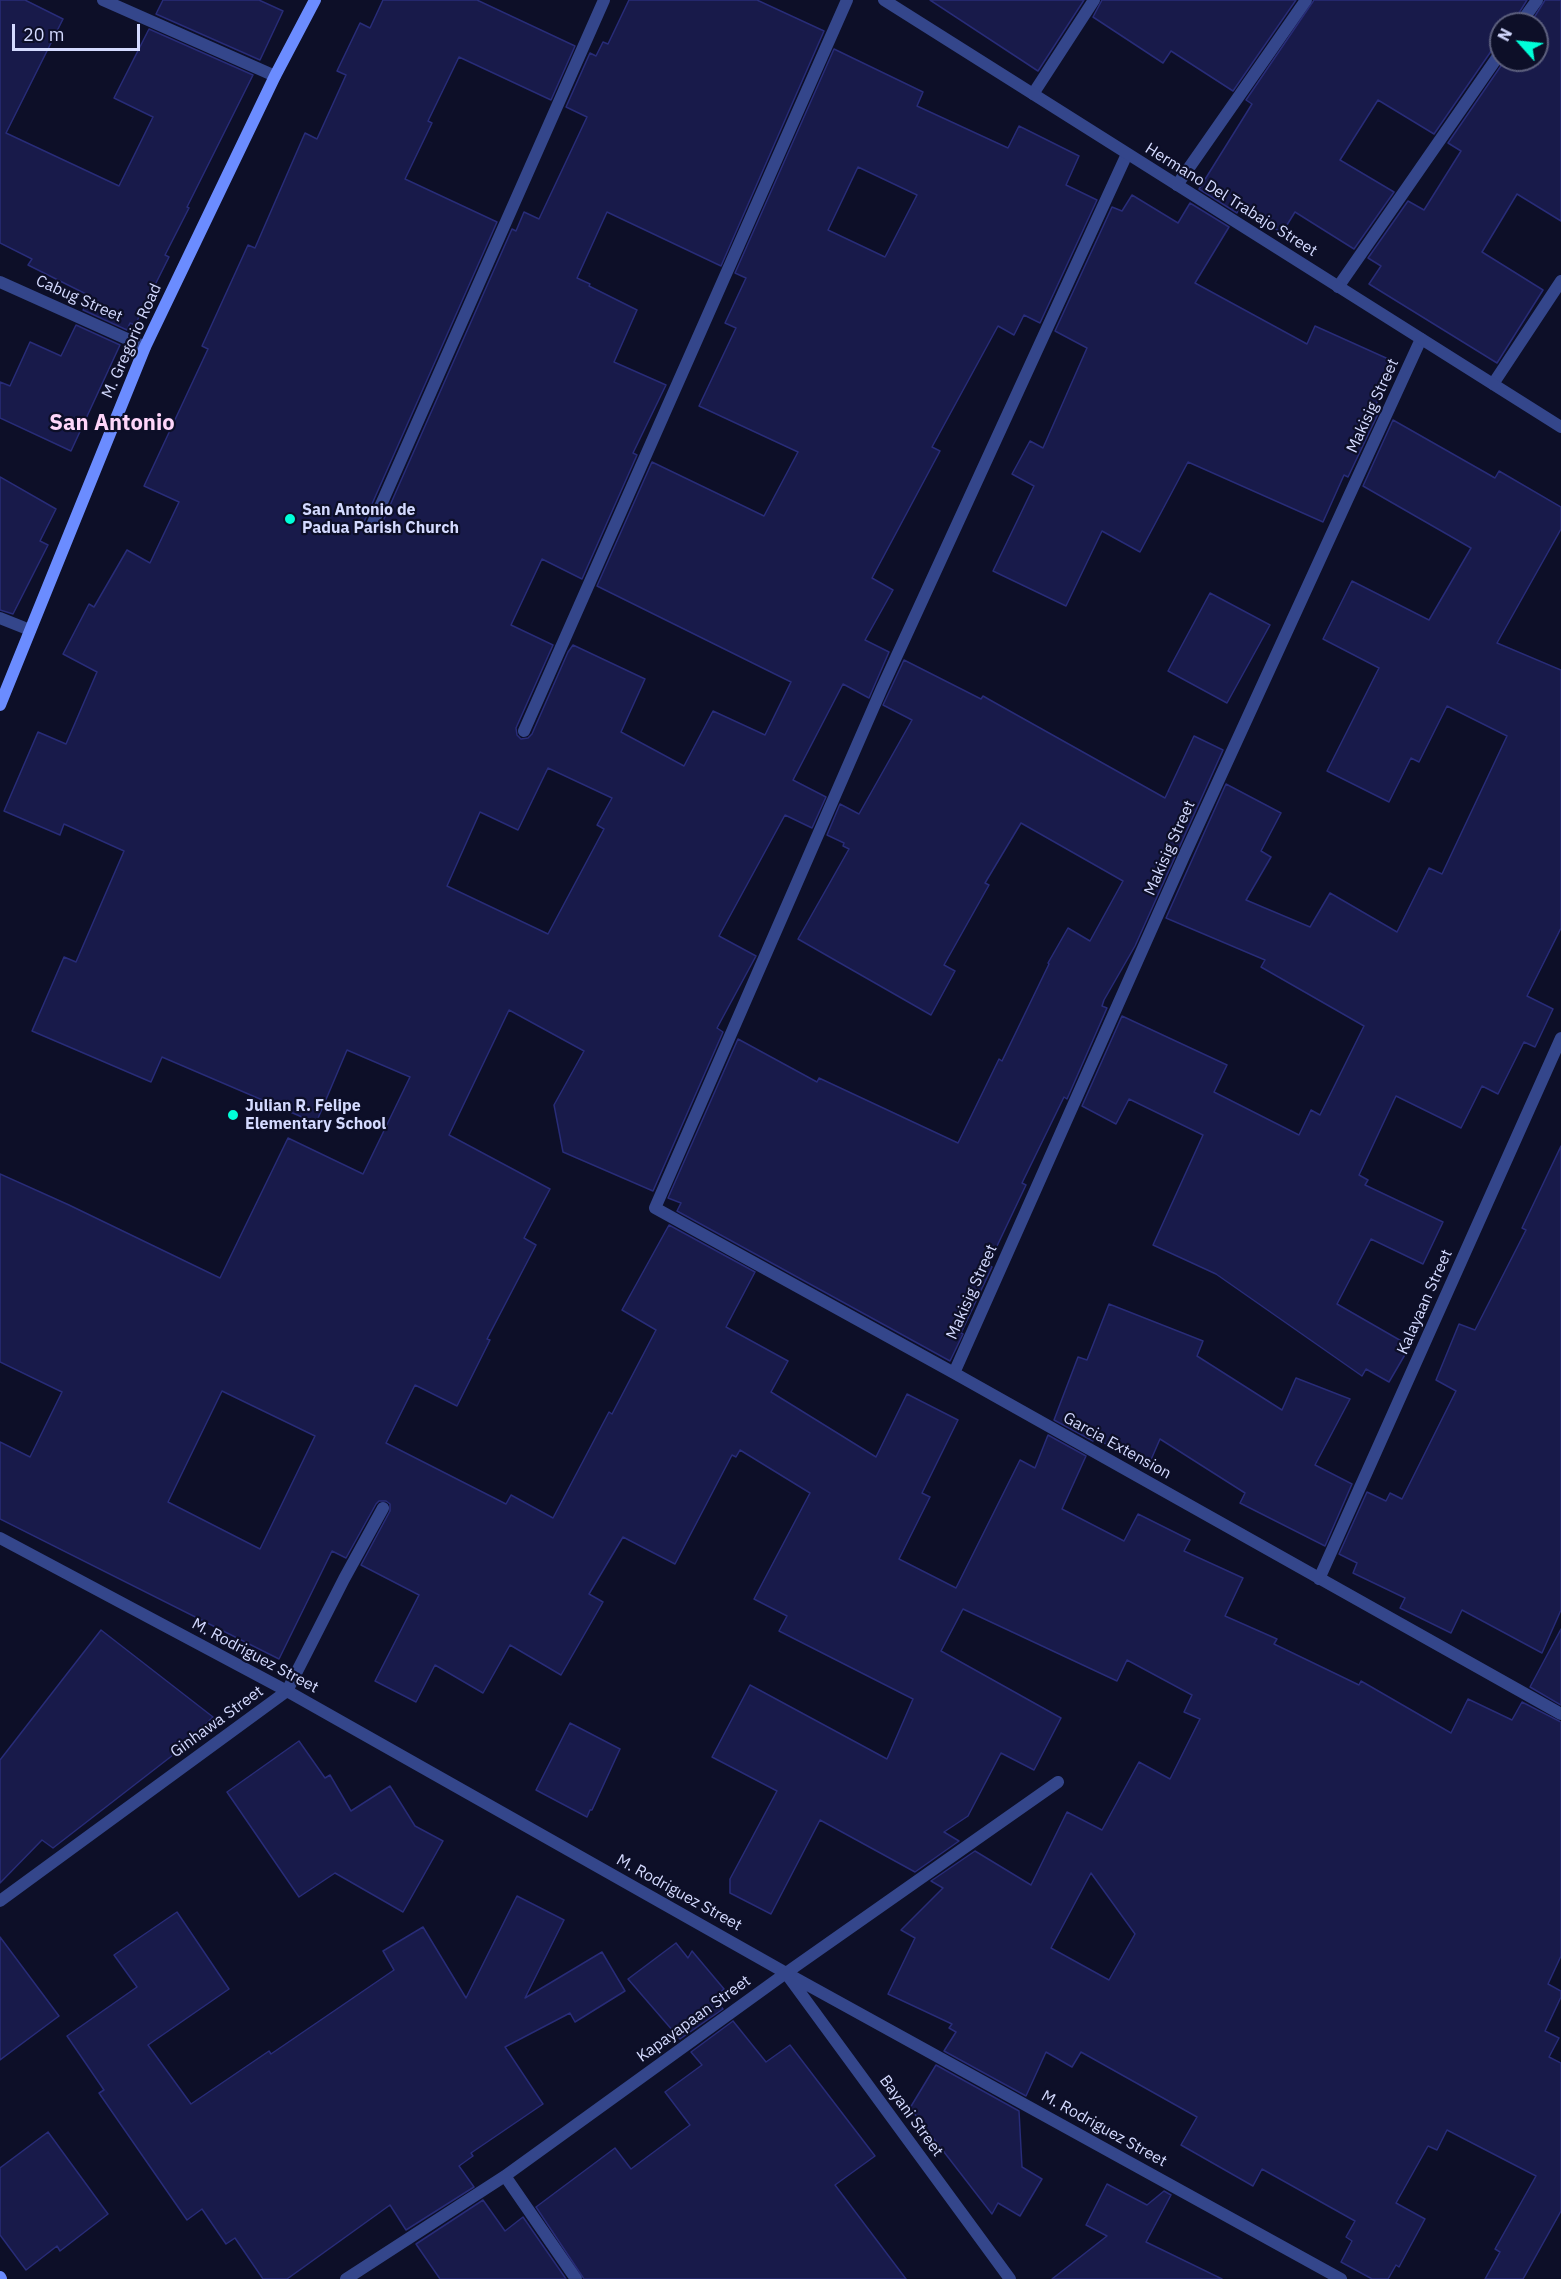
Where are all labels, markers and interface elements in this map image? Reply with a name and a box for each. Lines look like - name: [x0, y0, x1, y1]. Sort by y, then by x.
- scale bar: [15, 12, 142, 50]
- north arrow: [1489, 12, 1549, 72]
- text: 20 m: [23, 23, 65, 46]
- text: N: [1493, 25, 1516, 44]
- street label: Hermano Del Trabajo Street: [1141, 139, 1321, 261]
- street label: Cabug Street: [33, 271, 125, 327]
- street label: M. Gregorio Road: [98, 281, 166, 401]
- street label: Makisig Street: [1343, 356, 1403, 456]
- district label: San Antonio: [49, 411, 175, 437]
- place label: San Antonio de Padua Parish Church: [302, 500, 459, 538]
- marker: San Antonio de Padua Parish Church: [283, 512, 297, 526]
- street label: Makisig Street: [1141, 798, 1199, 898]
- place label: Julian R. Felipe Elementary School: [245, 1096, 386, 1134]
- marker: Julian R. Felipe Elementary School: [226, 1108, 240, 1122]
- street label: Makisig Street: [943, 1242, 1001, 1342]
- street label: Kalayaan Street: [1393, 1247, 1457, 1357]
- street label: Garcia Extension: [1060, 1408, 1174, 1484]
- street label: M. Rodriguez Street: [188, 1615, 322, 1697]
- street label: Ginhawa Street: [167, 1682, 267, 1762]
- street label: M. Rodriguez Street: [613, 1851, 745, 1935]
- street label: Kapayapaan Street: [633, 1971, 755, 2067]
- street label: Bayani Street: [875, 2072, 947, 2160]
- street label: M. Rodriguez Street: [1038, 2087, 1170, 2171]

